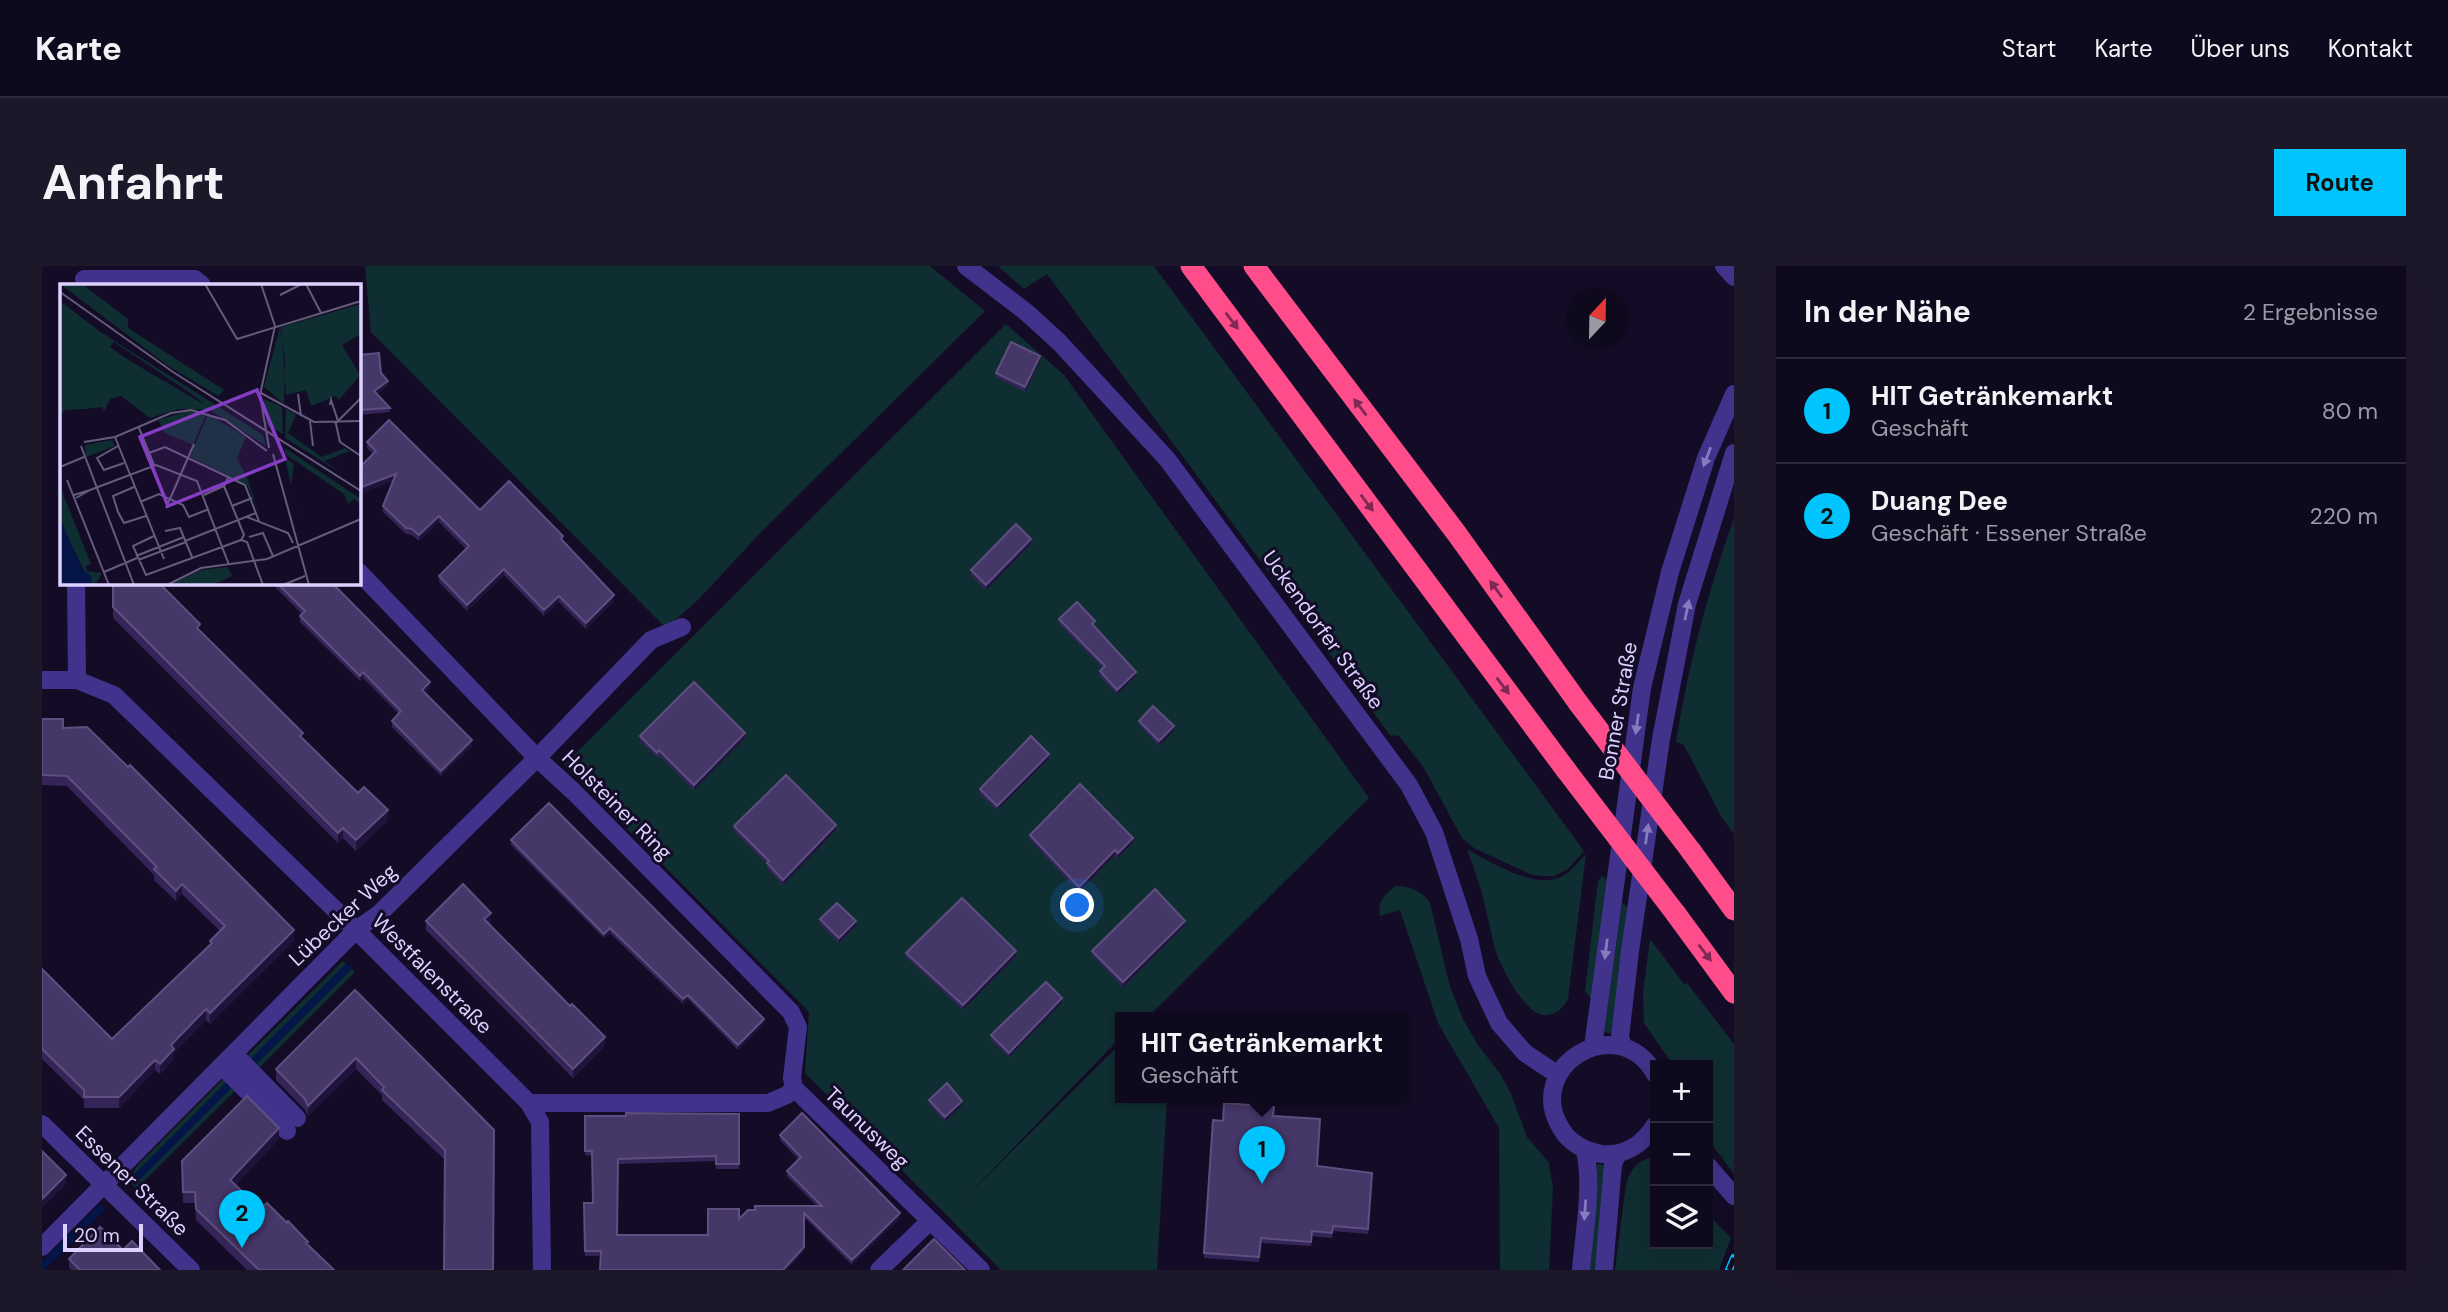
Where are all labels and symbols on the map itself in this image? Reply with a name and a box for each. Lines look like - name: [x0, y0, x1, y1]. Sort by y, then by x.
- inset map: [60, 284, 360, 584]
- north arrow: [1566, 287, 1629, 350]
- one-way arrow: [1224, 312, 1238, 330]
- one-way arrow: [1353, 398, 1368, 416]
- one-way arrow: [1701, 446, 1712, 467]
- one-way arrow: [1360, 494, 1375, 512]
- street label: Uckendorfer Straße: [1256, 545, 1390, 715]
- one-way arrow: [1489, 580, 1503, 598]
- one-way arrow: [1681, 599, 1692, 621]
- street label: Bonner Straße: [1592, 640, 1644, 782]
- one-way arrow: [1496, 677, 1510, 695]
- one-way arrow: [1631, 713, 1642, 735]
- street label: Holsteiner Ring: [556, 744, 678, 866]
- one-way arrow: [1642, 823, 1653, 845]
- street label: Lübecker Weg: [283, 857, 403, 972]
- your location: [1060, 888, 1094, 922]
- street label: Westfalenstraße: [366, 908, 498, 1040]
- one-way arrow: [1600, 938, 1611, 960]
- one-way arrow: [1697, 944, 1712, 962]
- street label: Taunusweg: [819, 1081, 915, 1175]
- street label: Essener Straße: [69, 1120, 195, 1242]
- pin: 1: [1239, 1126, 1285, 1184]
- pin: 2: [219, 1190, 265, 1248]
- one-way arrow: [1580, 1199, 1591, 1221]
- scale bar: [63, 1221, 144, 1253]

